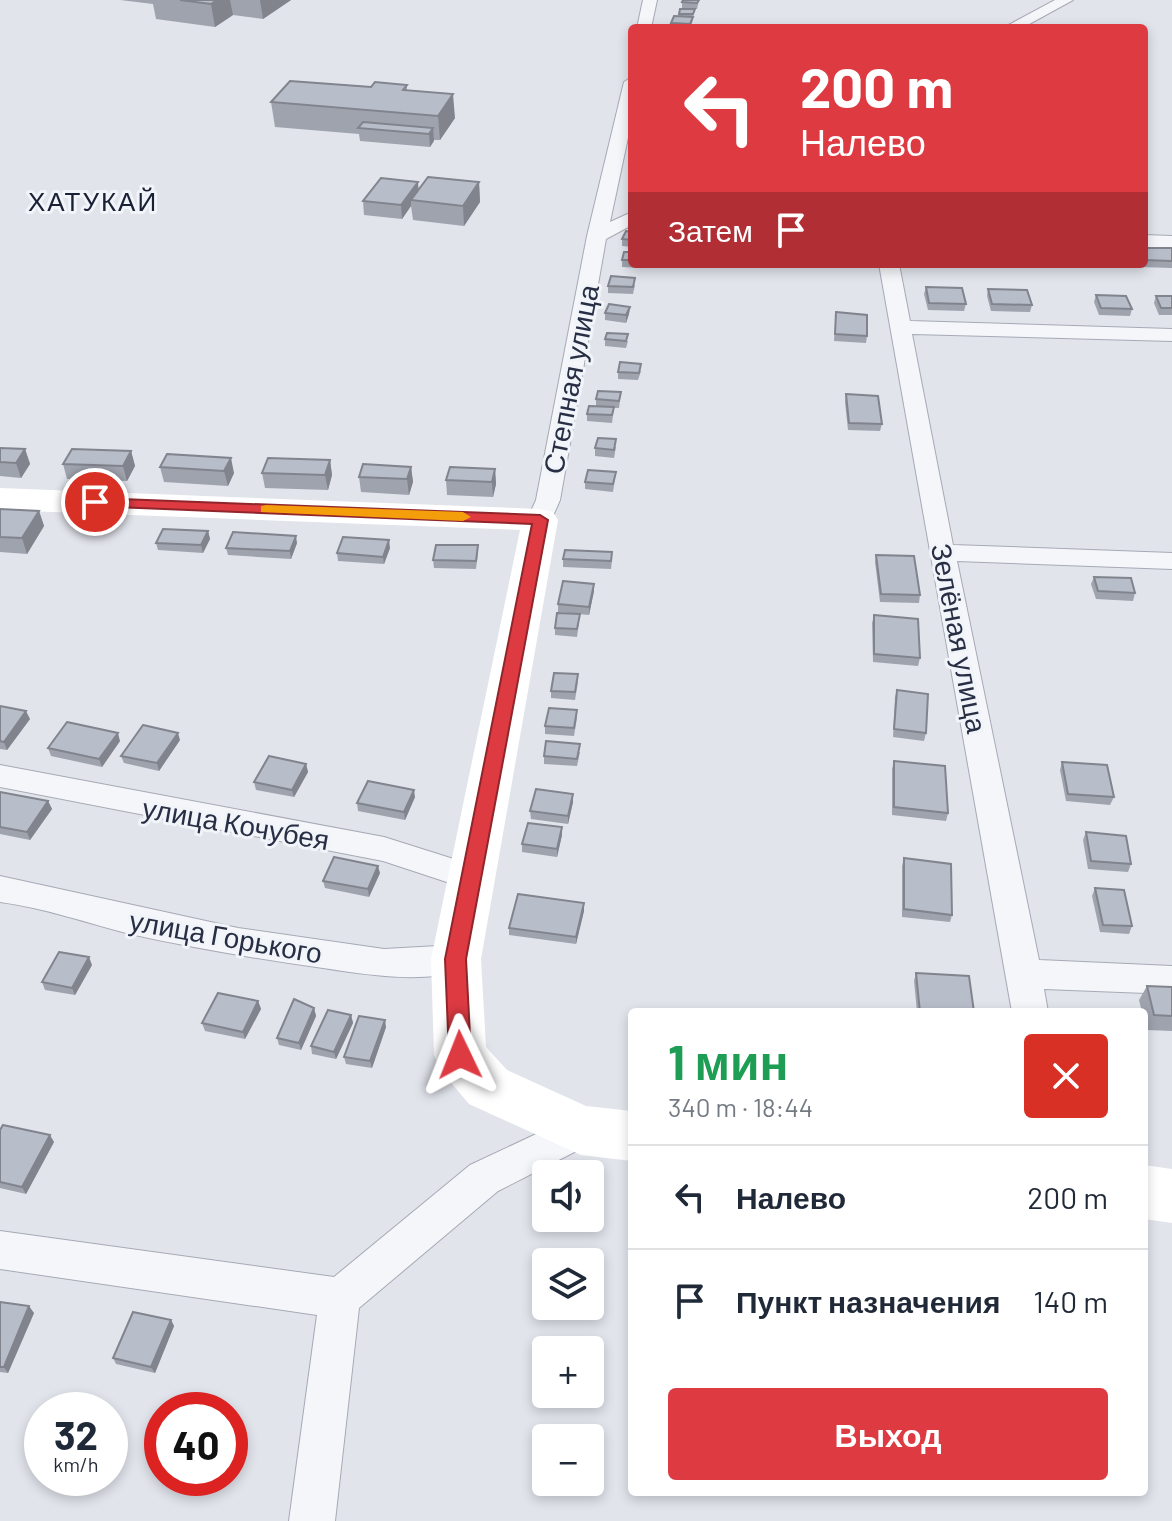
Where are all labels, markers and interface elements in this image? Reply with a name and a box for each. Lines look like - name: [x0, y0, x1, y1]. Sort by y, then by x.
- text: 200 m: [800, 52, 953, 119]
- icon: left: [668, 56, 772, 160]
- text: Налево: [800, 120, 926, 163]
- district label: ХАТУКАЙ: [28, 185, 158, 216]
- icon: arrive: [769, 208, 813, 252]
- text: Затем: [668, 212, 753, 248]
- street label: Степная улица: [535, 281, 605, 477]
- pin: [61, 468, 129, 536]
- icon: arrive: [73, 480, 117, 524]
- street label: Зелёная улица: [925, 540, 995, 736]
- street label: улица Кочубея: [140, 790, 332, 856]
- street label: улица Горького: [127, 902, 325, 970]
- position arrow: [418, 1013, 502, 1097]
- text: 1 мин: [668, 1032, 789, 1090]
- button: close: [1024, 1034, 1108, 1118]
- text: 340 m · 18:44: [668, 1091, 813, 1122]
- map controls: [532, 1160, 604, 1496]
- button: sound: [532, 1160, 604, 1232]
- icon: left: [668, 1175, 712, 1219]
- text: Налево: [736, 1179, 846, 1215]
- text: 200 m: [1027, 1179, 1108, 1215]
- button: layers: [532, 1248, 604, 1320]
- icon: arrive: [668, 1279, 712, 1323]
- text: Пункт назначения: [736, 1283, 1000, 1319]
- text: 140 m: [1033, 1283, 1108, 1319]
- button: +: [532, 1336, 604, 1408]
- button: Выход: [668, 1388, 1108, 1480]
- speed limit sign: 40: [144, 1392, 248, 1496]
- text: 32: [54, 1410, 98, 1458]
- button: −: [532, 1424, 604, 1496]
- text: km/h: [53, 1452, 99, 1476]

